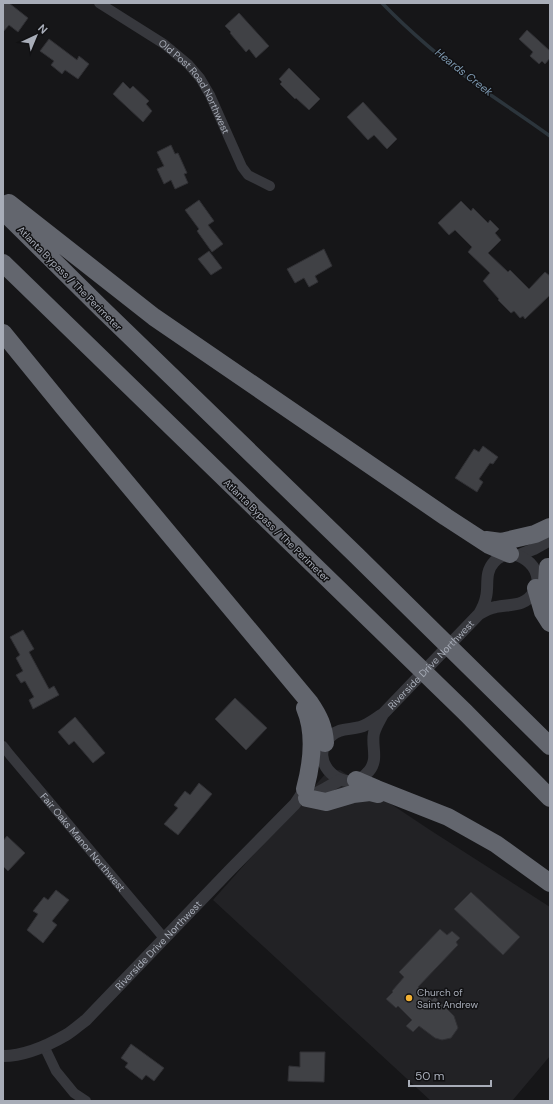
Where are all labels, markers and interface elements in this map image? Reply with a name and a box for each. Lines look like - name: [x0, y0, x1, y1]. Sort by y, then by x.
- north arrow: [16, 16, 56, 56]
- text: N: [35, 21, 51, 37]
- street label: Old Post Road Northwest: [156, 36, 232, 136]
- water label: Heards Creek: [432, 45, 496, 99]
- street label: Atlanta Bypass / The Perimeter: [15, 223, 125, 334]
- street label: Atlanta Bypass / The Perimeter: [221, 476, 333, 585]
- street label: Riverside Drive Northwest: [385, 617, 477, 712]
- street label: Fair Oaks Manor Northwest: [38, 790, 128, 894]
- street label: Riverside Drive Northwest: [112, 898, 204, 993]
- place label: Church of Saint Andrew: [417, 986, 479, 1011]
- marker: Church of Saint Andrew: [404, 993, 414, 1003]
- scale bar: [409, 1062, 491, 1088]
- text: 50 m: [415, 1068, 444, 1084]

